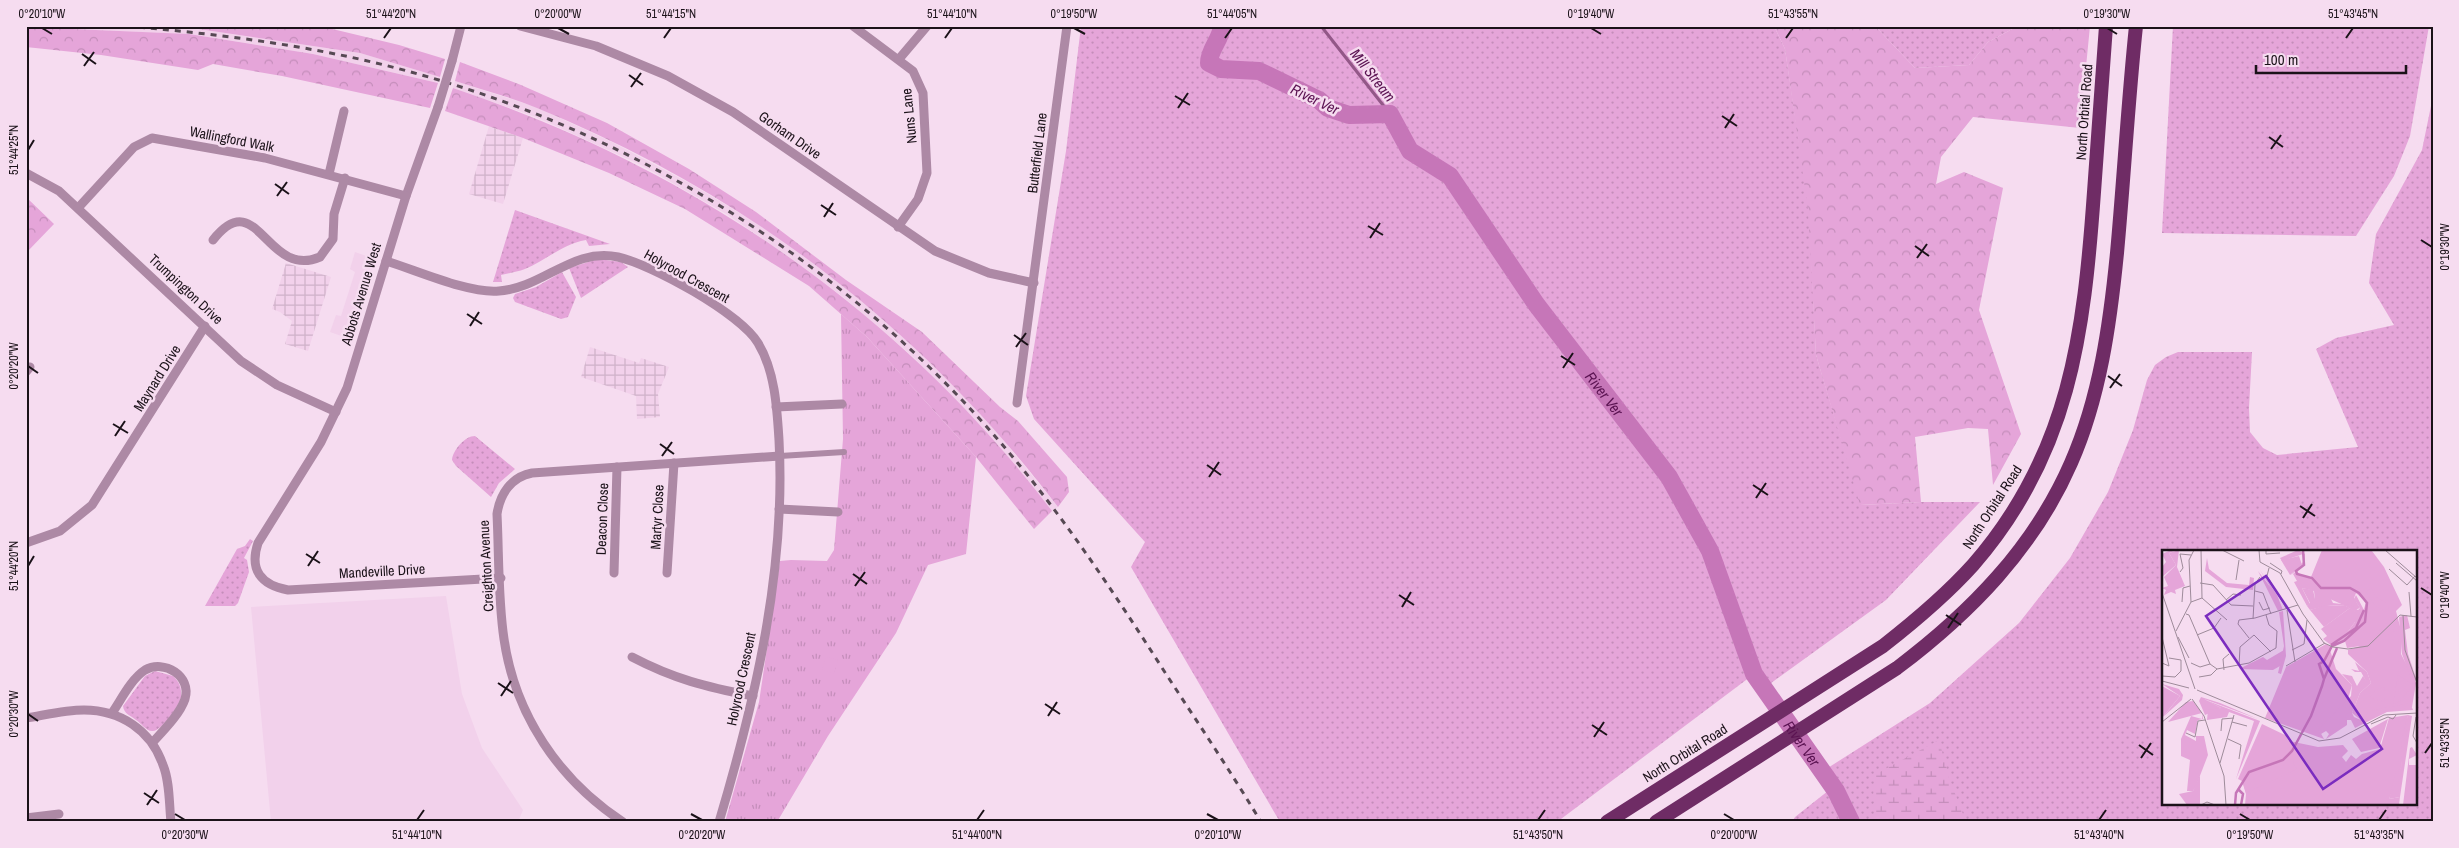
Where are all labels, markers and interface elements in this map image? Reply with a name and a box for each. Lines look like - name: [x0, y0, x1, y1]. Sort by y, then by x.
- text: 0°20'10"W: [19, 6, 66, 22]
- text: 51°44'20"N: [366, 6, 416, 22]
- text: 0°20'00"W: [535, 6, 582, 22]
- text: 51°44'15"N: [646, 6, 696, 22]
- text: 51°44'10"N: [927, 6, 977, 22]
- text: 0°19'50"W: [1051, 6, 1098, 22]
- text: 51°44'05"N: [1207, 6, 1257, 22]
- text: 0°19'40"W: [1568, 6, 1615, 22]
- text: 51°43'55"N: [1768, 6, 1818, 22]
- text: 0°19'30"W: [2084, 6, 2131, 22]
- text: 51°43'45"N: [2328, 6, 2378, 22]
- scale bar: [2256, 42, 2406, 74]
- water label: Mill Stream: [1346, 44, 1400, 106]
- text: 100 m: [2264, 49, 2298, 70]
- street label: North Orbital Road: [2072, 63, 2096, 161]
- water label: River Ver: [1287, 78, 1343, 120]
- street label: Nuns Lane: [897, 87, 921, 145]
- street label: Gorham Drive: [755, 107, 825, 163]
- street label: Butterfield Lane: [1023, 112, 1051, 194]
- street label: Wallingford Walk: [188, 122, 276, 156]
- text: 51°44'25"N: [6, 125, 22, 175]
- text: 0°19'30"W: [2437, 223, 2453, 270]
- street label: Abbots Avenue West: [337, 241, 385, 348]
- street label: Holyrood Crescent: [641, 245, 733, 307]
- street label: Trumpington Drive: [145, 250, 227, 328]
- street label: Maynard Drive: [129, 341, 185, 415]
- text: 0°20'20"W: [6, 342, 22, 389]
- water label: River Ver: [1581, 367, 1629, 421]
- street label: North Orbital Road: [1958, 462, 2026, 552]
- street label: Deacon Close: [592, 483, 612, 555]
- street label: Martyr Close: [646, 484, 668, 550]
- street label: Creighton Avenue: [475, 520, 497, 612]
- text: 51°44'20"N: [6, 541, 22, 591]
- inset map: [2162, 550, 2416, 806]
- street label: Mandeville Drive: [339, 560, 425, 582]
- text: 0°19'40"W: [2437, 571, 2453, 618]
- street label: Holyrood Crescent: [722, 631, 760, 727]
- text: 0°20'30"W: [6, 690, 22, 737]
- water label: River Ver: [1779, 716, 1826, 771]
- text: 51°43'35"N: [2437, 718, 2453, 768]
- street label: North Orbital Road: [1639, 720, 1731, 786]
- text: 0°20'30"W: [162, 827, 209, 843]
- text: 51°44'10"N: [392, 827, 442, 843]
- text: 0°20'20"W: [679, 827, 726, 843]
- text: 51°44'00"N: [952, 827, 1002, 843]
- text: 0°20'10"W: [1195, 827, 1242, 843]
- text: 51°43'50"N: [1513, 827, 1563, 843]
- text: 0°20'00"W: [1711, 827, 1758, 843]
- text: 51°43'40"N: [2074, 827, 2124, 843]
- text: 0°19'50"W: [2227, 827, 2274, 843]
- text: 51°43'35"N: [2354, 827, 2404, 843]

